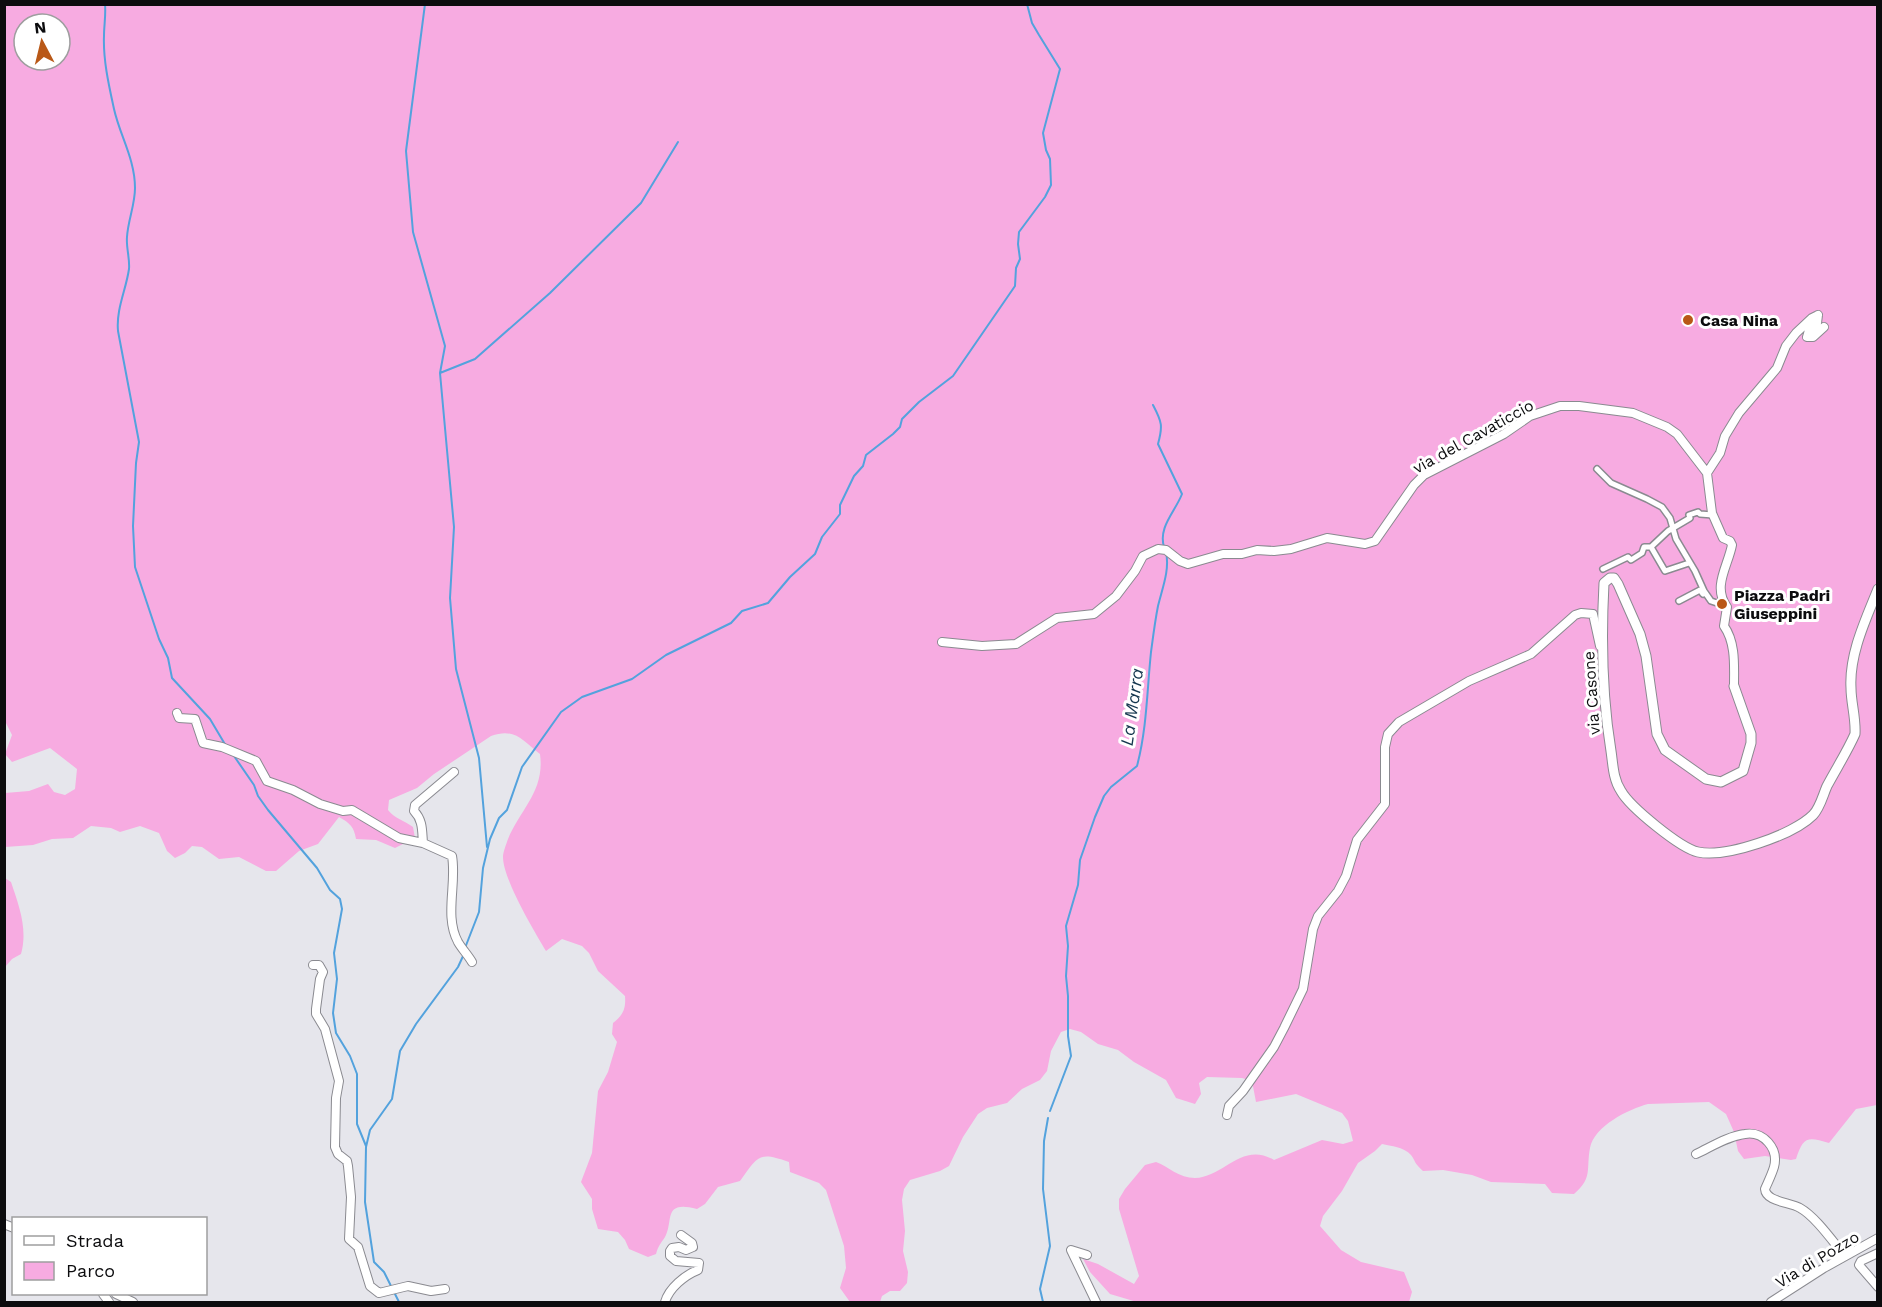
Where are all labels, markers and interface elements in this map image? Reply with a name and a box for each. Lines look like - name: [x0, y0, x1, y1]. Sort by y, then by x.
- north arrow: [12, 12, 72, 72]
- text: N: [33, 17, 47, 38]
- place label: Casa Nina: [1700, 311, 1779, 330]
- marker: Casa Nina: [1681, 313, 1695, 327]
- street label: via del Cavaticcio: [1410, 395, 1537, 478]
- place label: Piazza Padri Giuseppini: [1734, 586, 1830, 623]
- marker: Piazza Padri Giuseppini: [1715, 597, 1729, 611]
- street label: via Casone: [1579, 650, 1604, 735]
- water label: La Marra: [1116, 667, 1147, 747]
- legend: [12, 1217, 207, 1295]
- street label: Via di Pozzo: [1772, 1227, 1863, 1292]
- text: Strada: [66, 1230, 124, 1251]
- text: Parco: [66, 1260, 115, 1281]

